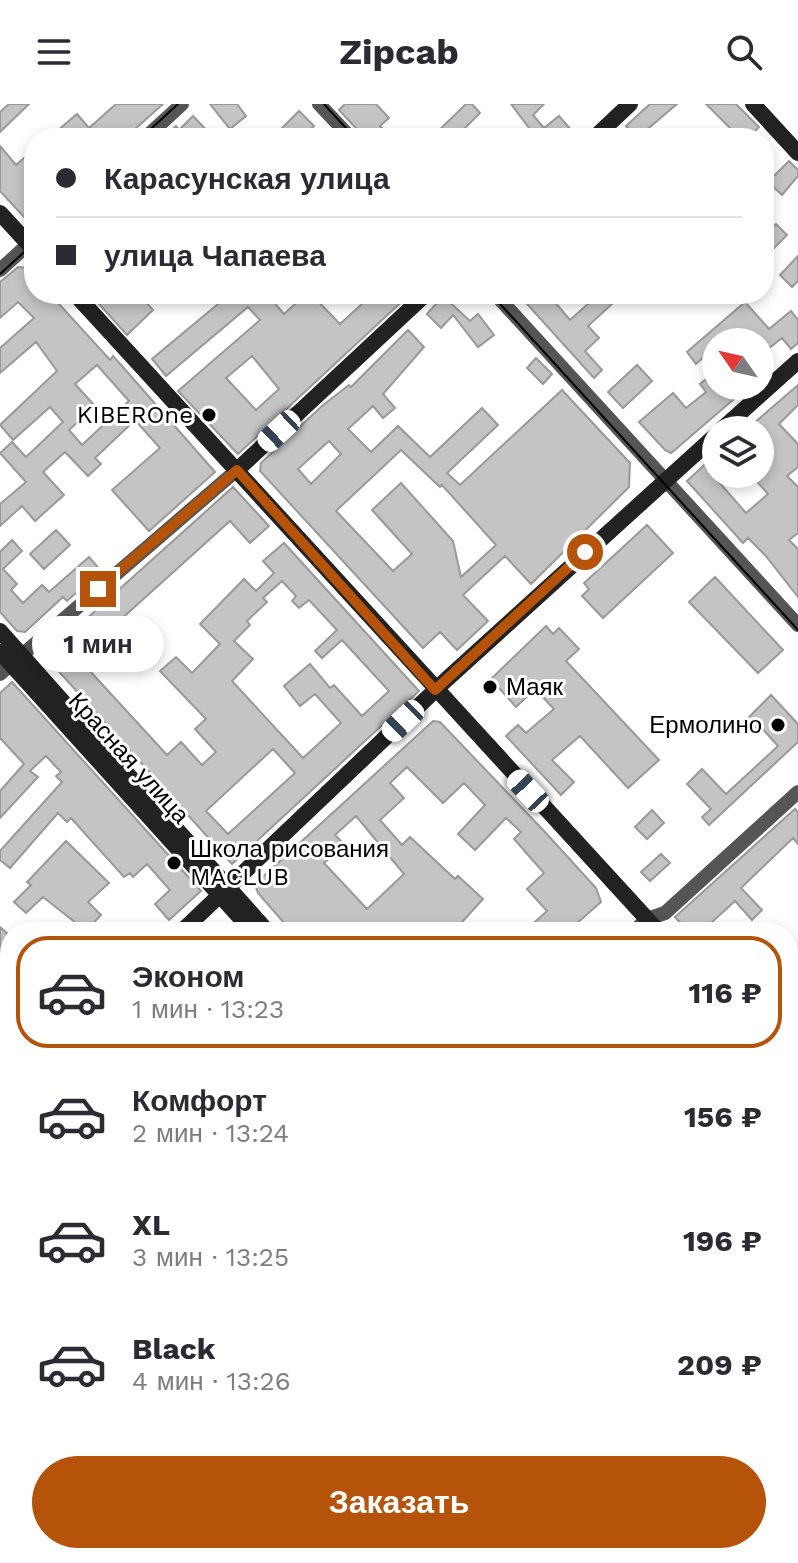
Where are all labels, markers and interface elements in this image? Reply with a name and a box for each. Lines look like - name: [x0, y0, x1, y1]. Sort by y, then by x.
- icon: menu: [32, 30, 76, 74]
- icon: search: [722, 30, 766, 74]
- text: Zipcab: [339, 31, 459, 73]
- text: Карасунская улица: [104, 161, 390, 196]
- text: улица Чапаева: [104, 238, 326, 273]
- north arrow: [702, 328, 774, 400]
- map controls: [702, 328, 774, 488]
- place label: KIBEROne: [77, 401, 193, 429]
- marker: KIBEROne: [200, 406, 218, 424]
- car: [253, 406, 305, 456]
- button: layers: [702, 416, 774, 488]
- route start: [567, 534, 603, 570]
- route end: [80, 571, 116, 607]
- callout: 1 мин: [32, 617, 164, 673]
- text: 1 мин: [63, 629, 133, 659]
- place label: Маяк: [506, 673, 564, 701]
- marker: Маяк: [481, 678, 499, 696]
- street label: Красная улица: [63, 687, 196, 830]
- car: [377, 696, 429, 746]
- place label: Ермолино: [649, 711, 762, 739]
- marker: Ермолино: [769, 716, 787, 734]
- car: [503, 765, 553, 817]
- place label: Школа рисования MACLUB: [190, 835, 389, 891]
- marker: Школа рисования MACLUB: [165, 854, 183, 872]
- icon: car: [36, 956, 108, 1028]
- text: Эконом: [132, 959, 245, 994]
- text: 116 ₽: [688, 975, 762, 1010]
- text: 1 мин · 13:23: [132, 994, 284, 1024]
- icon: car: [36, 1080, 108, 1152]
- text: Комфорт: [132, 1083, 267, 1118]
- text: 156 ₽: [684, 1099, 762, 1134]
- text: 2 мин · 13:24: [132, 1118, 289, 1148]
- icon: car: [36, 1204, 108, 1276]
- text: XL: [132, 1207, 170, 1242]
- text: 196 ₽: [683, 1223, 762, 1258]
- text: 3 мин · 13:25: [132, 1242, 289, 1272]
- icon: car: [36, 1328, 108, 1400]
- text: Black: [132, 1331, 216, 1366]
- text: 209 ₽: [677, 1347, 762, 1382]
- text: 4 мин · 13:26: [132, 1366, 291, 1396]
- button: Заказать: [32, 1456, 766, 1548]

